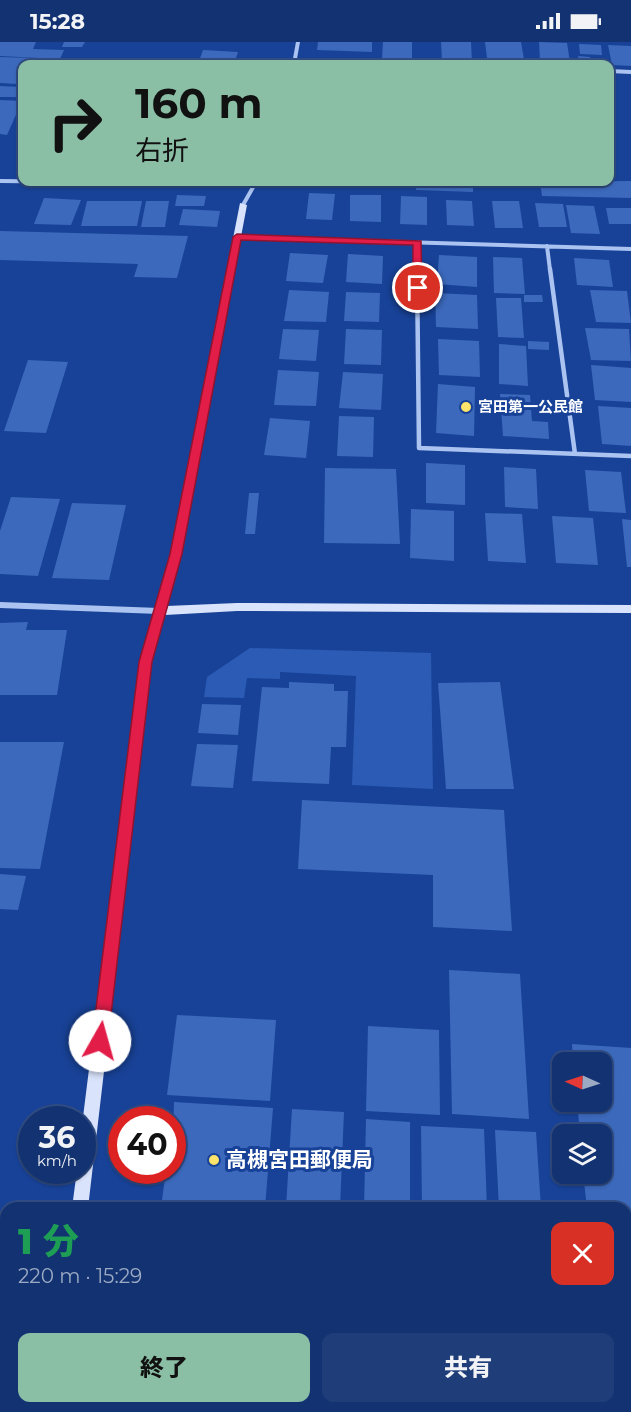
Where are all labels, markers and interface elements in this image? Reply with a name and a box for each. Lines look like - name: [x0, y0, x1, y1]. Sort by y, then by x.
- text: 15:28: [30, 8, 85, 35]
- text: 160 m: [135, 77, 263, 129]
- icon: right: [36, 84, 114, 162]
- text: 右折: [135, 134, 189, 167]
- pin: [392, 262, 443, 313]
- icon: arrive: [401, 271, 434, 304]
- place label: 宮田第一公民館: [478, 397, 583, 416]
- marker: 宮田第一公民館: [459, 400, 473, 414]
- position arrow: [68, 1009, 132, 1073]
- north arrow: [552, 1052, 612, 1112]
- map controls: [552, 1052, 612, 1184]
- speed limit sign: 40: [108, 1106, 186, 1184]
- text: 36: [39, 1119, 75, 1156]
- button: layers: [552, 1124, 612, 1184]
- place label: 高槻宮田郵便局: [226, 1147, 373, 1172]
- text: km/h: [37, 1151, 77, 1170]
- marker: 高槻宮田郵便局: [207, 1153, 221, 1167]
- text: 1 分: [18, 1219, 79, 1263]
- button: close: [551, 1222, 614, 1285]
- text: 220 m · 15:29: [18, 1264, 142, 1288]
- button: 終了: [18, 1333, 310, 1402]
- button: 共有: [322, 1333, 614, 1402]

